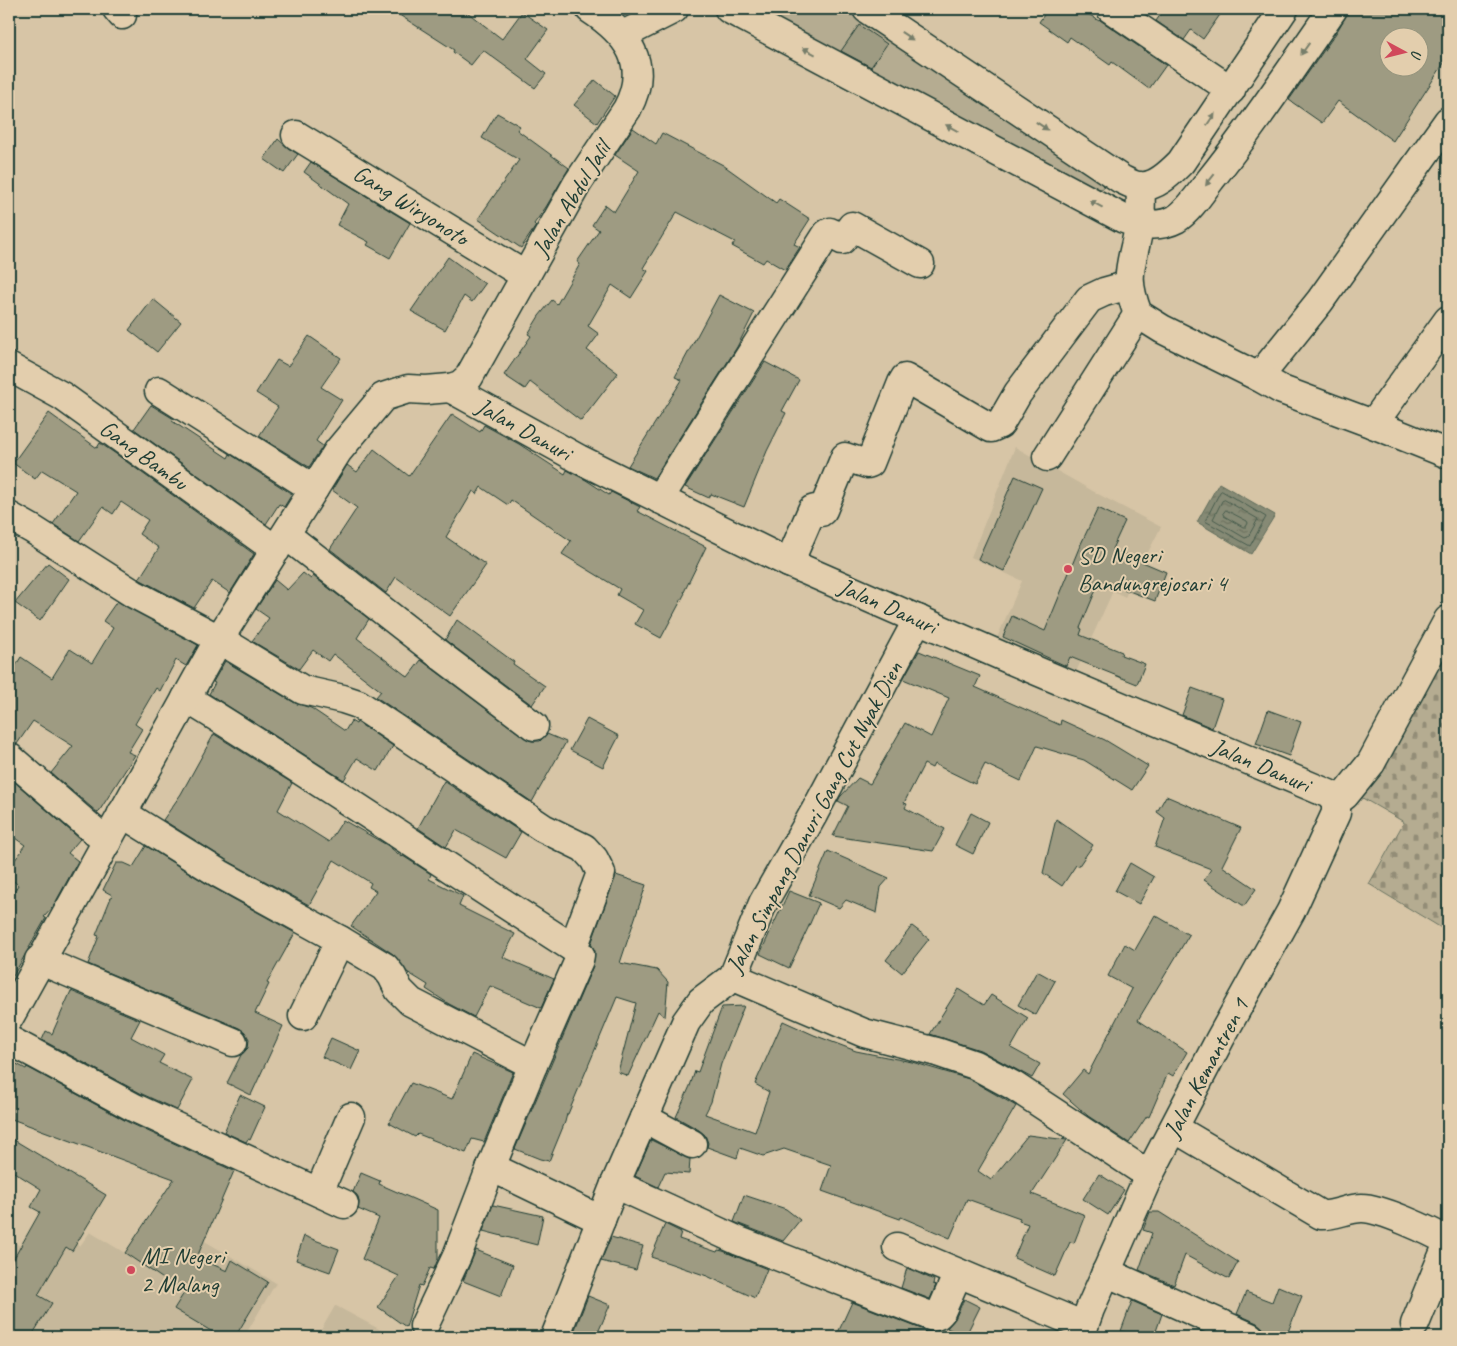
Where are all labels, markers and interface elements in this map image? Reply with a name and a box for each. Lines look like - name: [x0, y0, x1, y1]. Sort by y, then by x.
- north arrow: [1380, 28, 1430, 78]
- one-way arrow: [900, 31, 914, 41]
- one-way arrow: [1300, 42, 1310, 56]
- one-way arrow: [802, 47, 816, 55]
- text: U: [1407, 49, 1425, 61]
- one-way arrow: [1206, 112, 1216, 126]
- one-way arrow: [1035, 121, 1049, 131]
- one-way arrow: [946, 123, 959, 132]
- street label: Jalan Abdul Jalil: [524, 133, 619, 263]
- street label: Gang Wiryonoto: [348, 158, 476, 254]
- one-way arrow: [1204, 174, 1215, 187]
- one-way arrow: [1088, 200, 1103, 208]
- street label: Jalan Danuri: [470, 390, 579, 469]
- street label: Gang Bambu: [94, 413, 196, 498]
- place label: SD Negeri Bandungrejosari 4: [1078, 540, 1229, 598]
- marker: SD Negeri Bandungrejosari 4: [1062, 563, 1074, 575]
- street label: Jalan Danuri: [833, 571, 944, 642]
- street label: Jalan Simpang Danuri Gang Cut Nyak Dien: [718, 656, 909, 979]
- street label: Jalan Danuri: [1206, 730, 1317, 800]
- street label: Jalan Kemantren 1: [1156, 992, 1256, 1144]
- place label: MI Negeri 2 Malang: [141, 1241, 228, 1299]
- marker: MI Negeri 2 Malang: [125, 1264, 137, 1276]

